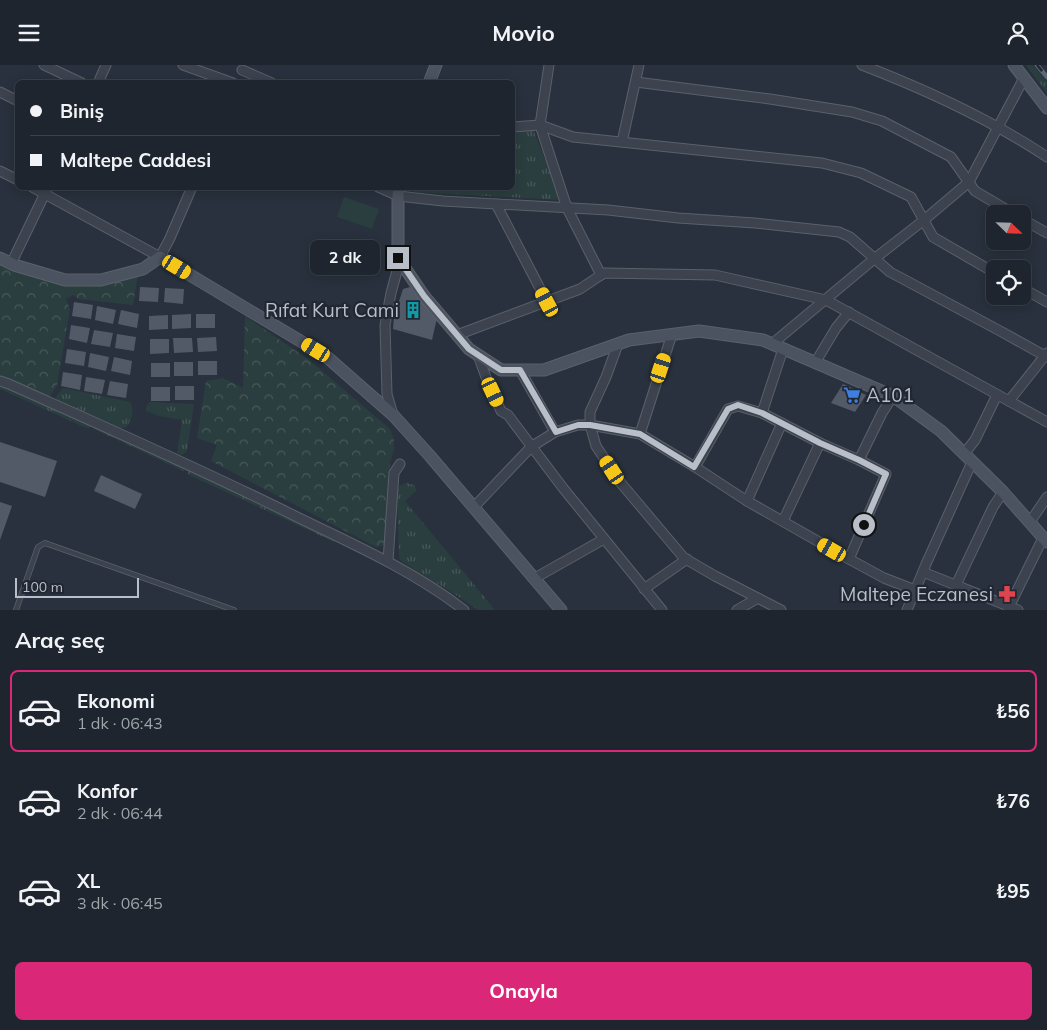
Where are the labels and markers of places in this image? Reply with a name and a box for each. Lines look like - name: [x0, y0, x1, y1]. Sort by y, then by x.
- place label: Rıfat Kurt Cami: [265, 298, 399, 322]
- building icon: Rıfat Kurt Cami: [403, 300, 423, 320]
- place label: A101: [866, 383, 914, 407]
- supermarket icon: A101: [842, 385, 862, 405]
- place label: Maltepe Eczanesi: [840, 582, 993, 606]
- pharmacy icon: Maltepe Eczanesi: [997, 584, 1017, 604]

